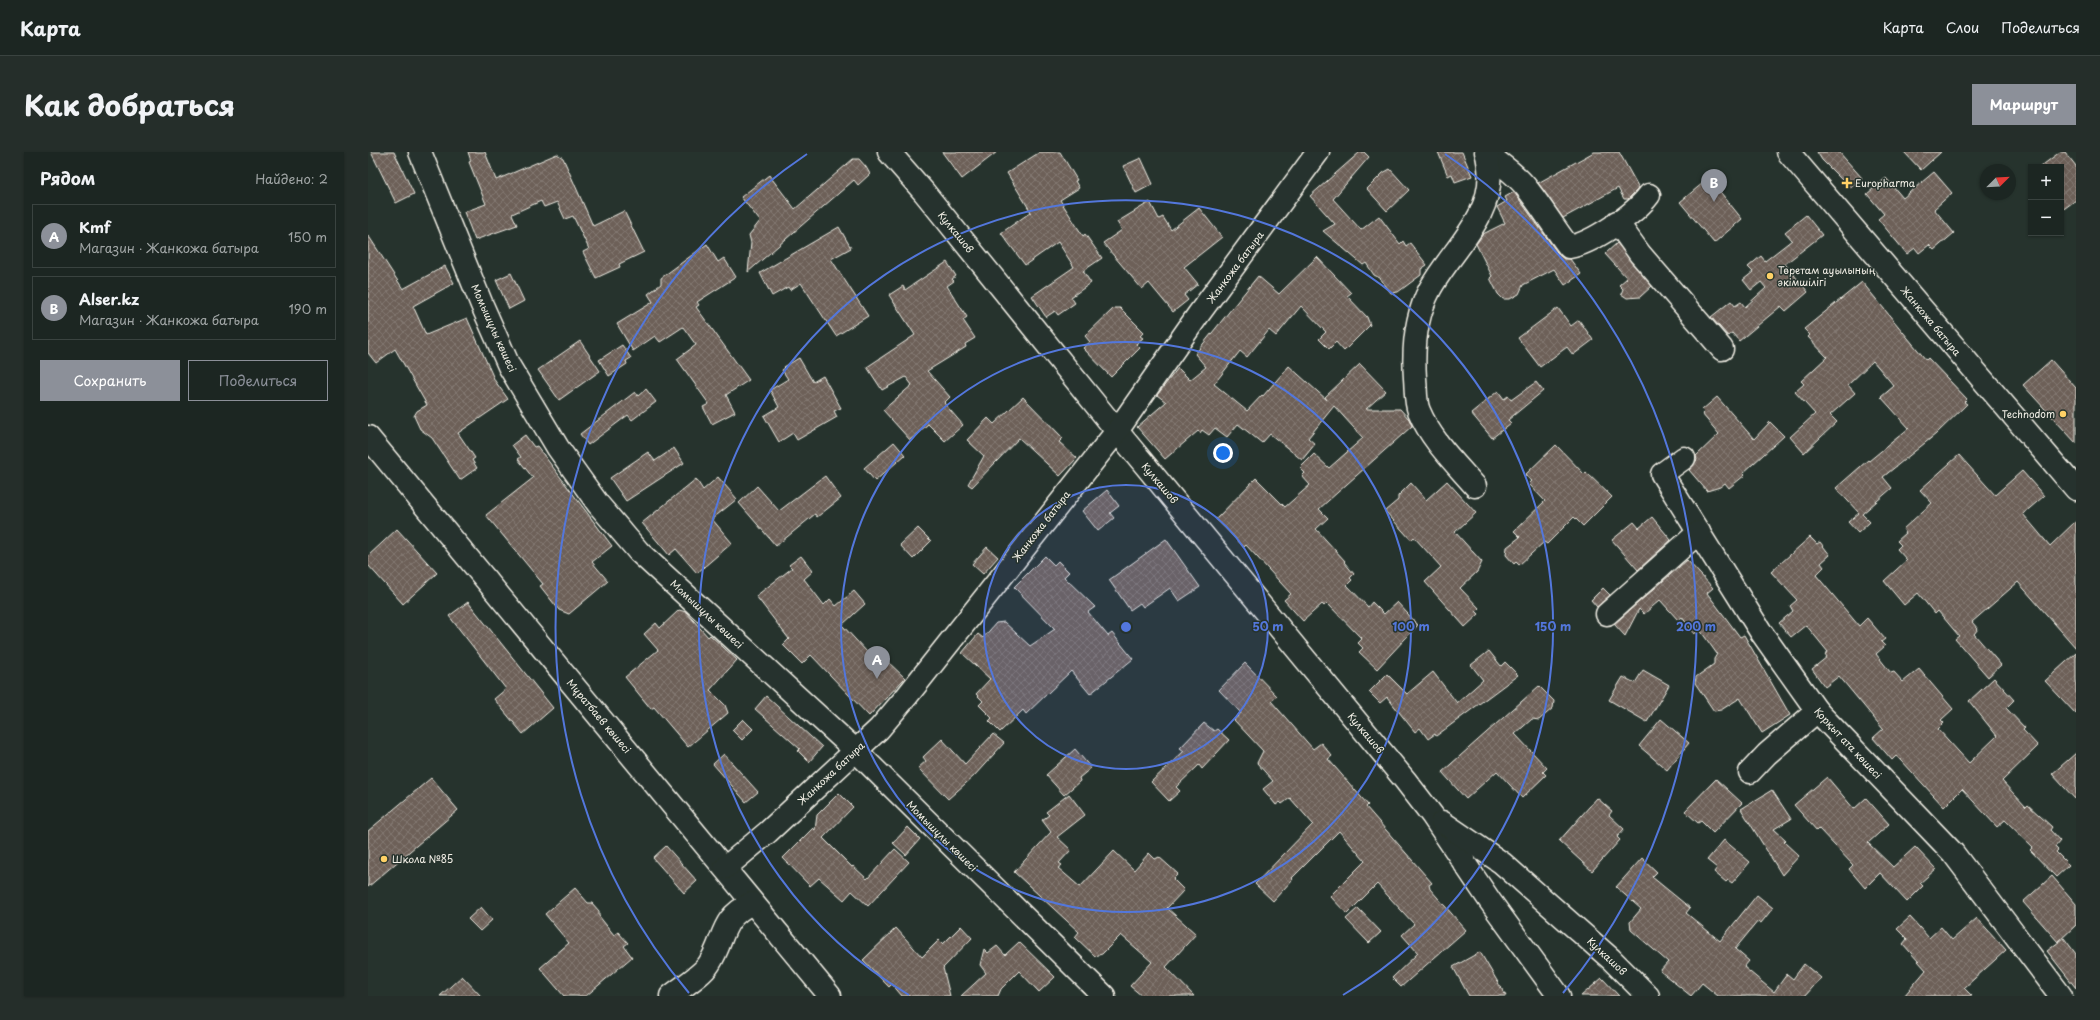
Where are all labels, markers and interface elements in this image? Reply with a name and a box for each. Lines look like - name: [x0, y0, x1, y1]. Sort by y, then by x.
- text: Карта: [20, 14, 81, 42]
- text: Карта: [1883, 17, 1924, 38]
- text: Слои: [1946, 17, 1979, 38]
- text: Поделиться: [2001, 17, 2080, 38]
- text: Как добраться: [24, 83, 235, 126]
- button: Маршрут: [1972, 84, 2076, 125]
- north arrow: [1980, 164, 2016, 200]
- map controls: [2028, 164, 2064, 236]
- button: +: [2028, 164, 2064, 200]
- text: Рядом: [40, 165, 95, 191]
- text: Найдено: 2: [255, 169, 328, 188]
- pin: B: [1701, 169, 1727, 202]
- place label: Europharma: [1855, 175, 1916, 190]
- marker: Europharma: [1842, 178, 1852, 188]
- button: −: [2028, 200, 2064, 236]
- street label: Кулкашов: [934, 208, 978, 256]
- text: Kmf: [79, 215, 111, 238]
- text: A: [49, 227, 59, 246]
- text: 150 m: [288, 227, 327, 246]
- street label: Жанкожа батыра: [1202, 227, 1267, 307]
- text: Магазин · Жанкожа батыра: [79, 238, 259, 257]
- place label: Төретам ауылының әкімшілігі: [1778, 262, 1876, 289]
- marker: Төретам ауылының әкімшілігі: [1765, 271, 1775, 281]
- street label: Момышұлы көшесі: [468, 281, 521, 374]
- street label: Жанкожа батыра: [1897, 282, 1965, 359]
- text: Alser.kz: [79, 287, 139, 310]
- text: B: [50, 299, 58, 318]
- text: 190 m: [288, 299, 327, 318]
- text: Магазин · Жанкожа батыра: [79, 310, 259, 329]
- button: Сохранить: [40, 360, 180, 401]
- button: Поделиться: [188, 360, 328, 401]
- place label: Technodom: [2002, 406, 2055, 421]
- marker: Technodom: [2058, 409, 2068, 419]
- your location: [1213, 443, 1233, 463]
- street label: Кулкашов: [1138, 459, 1182, 507]
- street label: Жанкожа батыра: [1007, 486, 1074, 565]
- street label: Момышұлы көшесі: [668, 576, 747, 652]
- text: 50 m: [1252, 617, 1284, 635]
- text: 100 m: [1392, 617, 1430, 635]
- text: 150 m: [1535, 617, 1571, 635]
- text: 200 m: [1676, 617, 1716, 635]
- centre of rings: [1119, 620, 1133, 634]
- pin: A: [864, 646, 890, 679]
- street label: Мұратбаев көшесі: [564, 675, 635, 756]
- street label: Қорқыт ата көшесі: [1811, 704, 1886, 782]
- street label: Кулкашов: [1344, 709, 1388, 757]
- street label: Жанкожа батыра: [793, 737, 868, 808]
- street label: Момышұлы көшесі: [904, 797, 981, 875]
- place label: Школа №85: [392, 851, 453, 866]
- marker: Школа №85: [379, 854, 389, 864]
- street label: Кулкашов: [1583, 933, 1631, 979]

